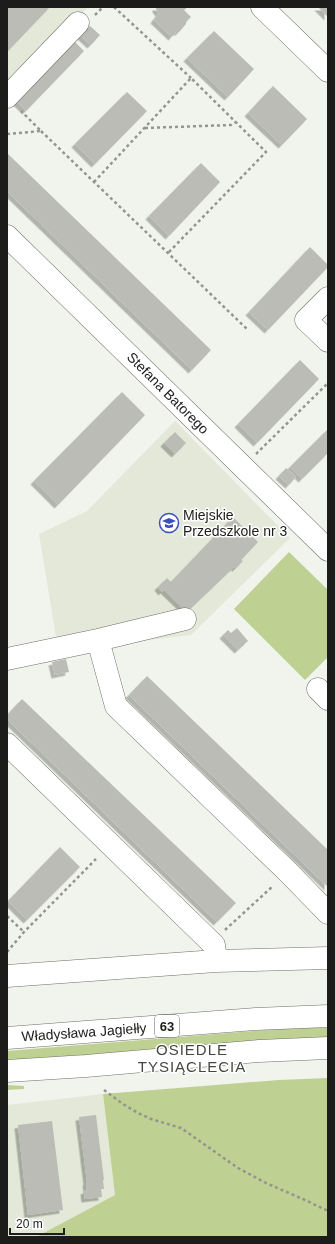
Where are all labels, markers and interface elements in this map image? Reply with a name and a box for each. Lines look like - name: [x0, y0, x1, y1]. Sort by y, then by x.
- street label: Stefana Batorego: [124, 349, 212, 437]
- place label: Miejskie Przedszkole nr 3: [183, 507, 287, 539]
- school or university icon: Miejskie Przedszkole nr 3: [158, 512, 180, 534]
- road number: 63: [155, 1015, 179, 1037]
- street label: Władysława Jagiełły: [21, 1020, 147, 1044]
- district label: OSIEDLE TYSIĄCLECIA: [138, 1041, 246, 1075]
- scale bar: [10, 1210, 64, 1236]
- text: 20 m: [16, 1217, 43, 1231]

